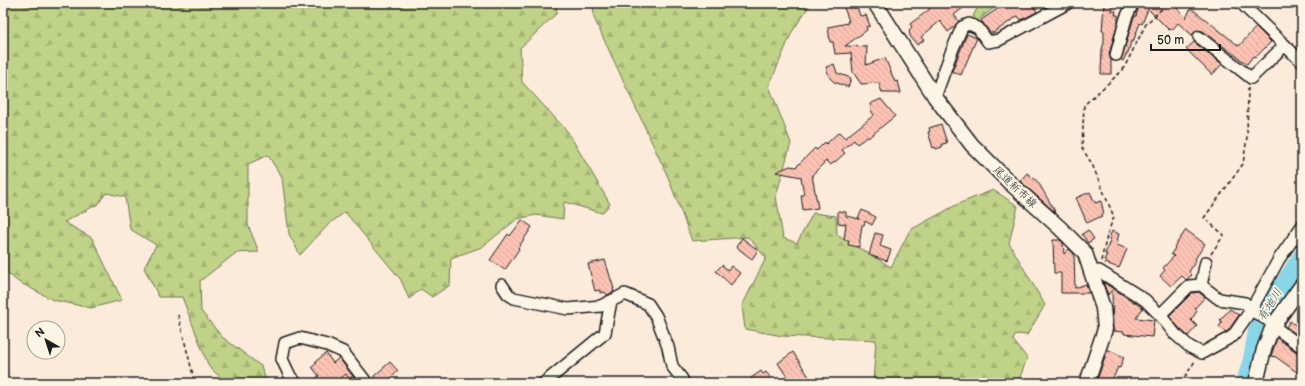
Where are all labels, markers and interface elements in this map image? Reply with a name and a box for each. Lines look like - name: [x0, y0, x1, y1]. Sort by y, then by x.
- scale bar: [1151, 26, 1220, 52]
- text: 50 m: [1157, 33, 1184, 48]
- street label: 尾道新市線: [990, 163, 1040, 211]
- water label: 有地川: [1254, 286, 1286, 324]
- north arrow: [26, 320, 66, 360]
- text: N: [33, 325, 47, 340]

